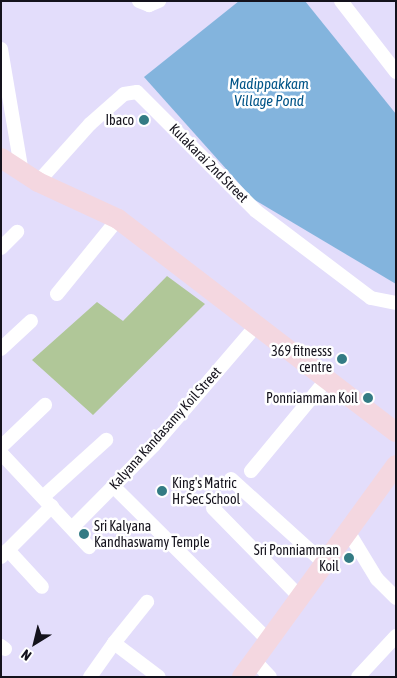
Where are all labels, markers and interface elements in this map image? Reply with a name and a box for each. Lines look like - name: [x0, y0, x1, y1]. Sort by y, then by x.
- water label: Madippakkam Village Pond: [229, 74, 309, 109]
- place label: Ibaco: [106, 112, 134, 128]
- marker: Ibaco: [138, 114, 150, 126]
- street label: Kulakarai 2nd Street: [166, 120, 252, 206]
- place label: 369 fitnesss centre: [271, 343, 332, 376]
- marker: 369 fitnesss centre: [336, 353, 348, 365]
- street label: Kalyana Kandasamy Koil Street: [106, 363, 224, 493]
- place label: Ponniamman Koil: [266, 390, 358, 406]
- marker: Ponniamman Koil: [362, 392, 374, 404]
- place label: King's Matric Hr Sec School: [172, 475, 240, 508]
- marker: King's Matric Hr Sec School: [156, 485, 168, 497]
- place label: Sri Kalyana Kandhaswamy Temple: [94, 518, 210, 550]
- marker: Sri Kalyana Kandhaswamy Temple: [78, 528, 90, 540]
- place label: Sri Ponniamman Koil: [254, 542, 339, 574]
- marker: Sri Ponniamman Koil: [343, 552, 355, 564]
- north arrow: [10, 618, 60, 668]
- text: N: [18, 646, 34, 664]

